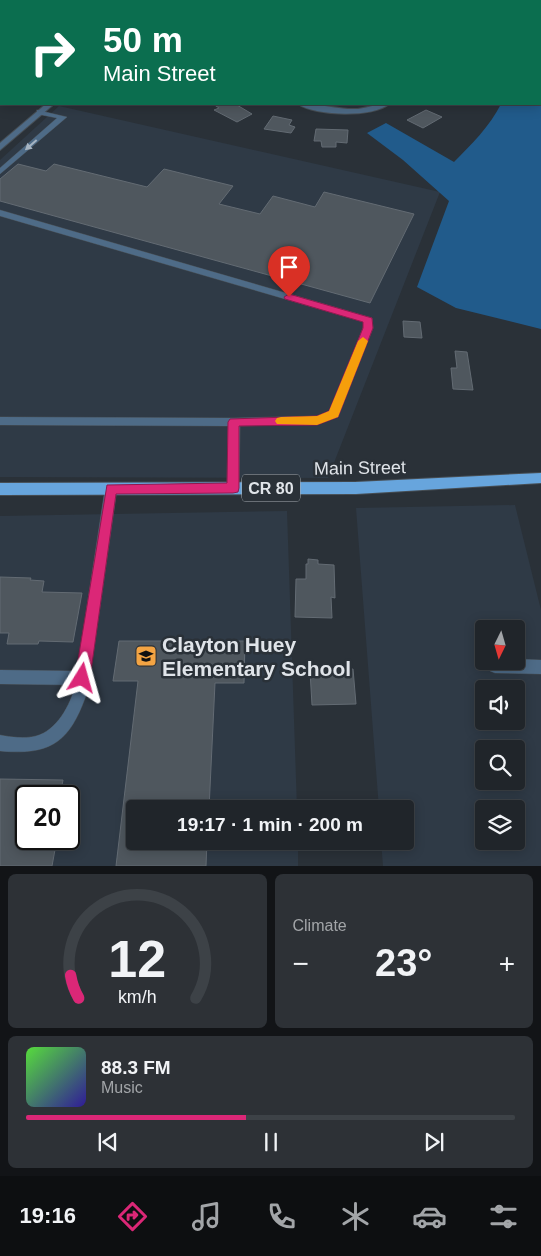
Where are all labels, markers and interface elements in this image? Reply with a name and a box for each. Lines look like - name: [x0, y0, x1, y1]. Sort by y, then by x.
- icon: right: [20, 20, 85, 85]
- text: 50 m: [103, 20, 183, 59]
- text: Main Street: [103, 61, 216, 86]
- one-way arrow: [26, 139, 38, 151]
- pin: [268, 246, 310, 297]
- icon: arrive: [275, 253, 303, 281]
- street label: Main Street: [314, 457, 406, 479]
- road number: CR 80: [242, 474, 300, 502]
- north arrow: [475, 620, 525, 670]
- map controls: [475, 620, 525, 850]
- place label: Clayton Huey Elementary School: [162, 633, 351, 680]
- school or university icon: Clayton Huey Elementary School: [134, 644, 158, 668]
- position arrow: [55, 651, 107, 703]
- button: sound: [475, 680, 525, 730]
- button: search: [475, 740, 525, 790]
- speed limit sign: 20: [15, 785, 80, 850]
- button: layers: [475, 800, 525, 850]
- text: 19:17 · 1 min · 200 m: [177, 814, 363, 835]
- text: Climate: [293, 917, 347, 934]
- text: 12: [108, 930, 166, 988]
- text: 23°: [375, 942, 432, 984]
- text: −: [293, 948, 309, 979]
- text: +: [499, 948, 515, 979]
- text: km/h: [118, 987, 157, 1007]
- text: 88.3 FM: [101, 1057, 171, 1078]
- text: Music: [101, 1079, 143, 1096]
- icon: previous: [94, 1128, 122, 1156]
- icon: pause: [257, 1128, 285, 1156]
- icon: next: [420, 1128, 448, 1156]
- icon: directions: [115, 1199, 150, 1234]
- icon: music: [189, 1199, 224, 1234]
- icon: phone: [264, 1199, 299, 1234]
- icon: climate: [338, 1199, 373, 1234]
- icon: car: [412, 1199, 447, 1234]
- icon: filters: [486, 1199, 521, 1234]
- text: 19:16: [20, 1203, 76, 1228]

